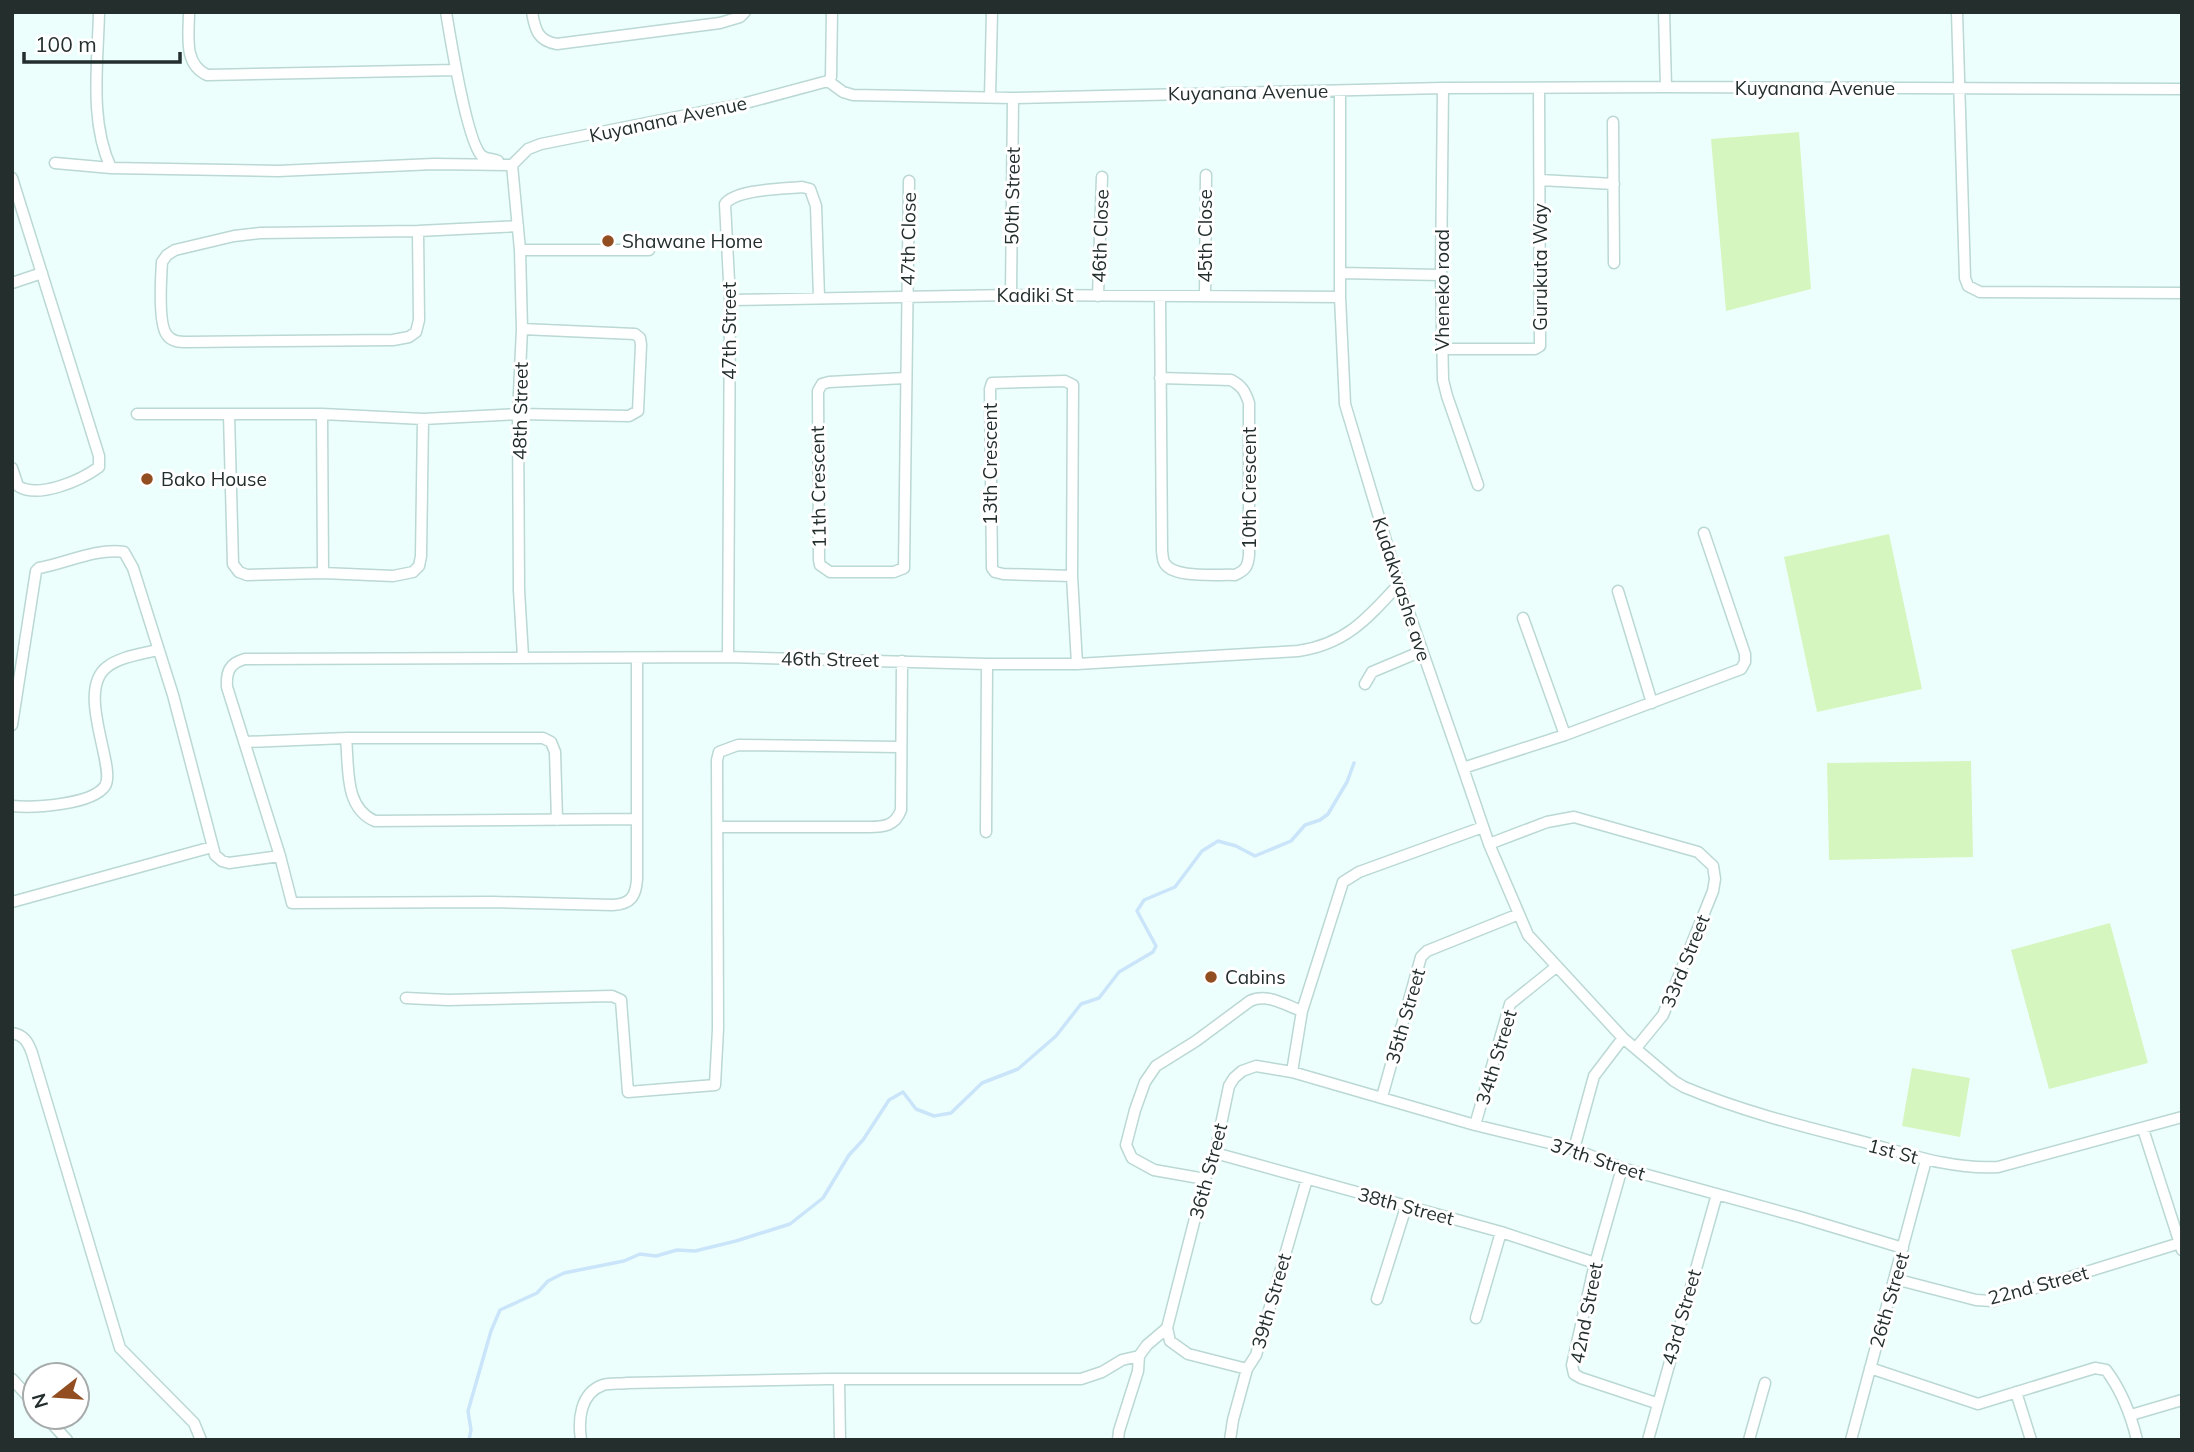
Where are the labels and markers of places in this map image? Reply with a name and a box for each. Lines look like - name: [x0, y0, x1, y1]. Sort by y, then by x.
- place label: Shawane Home: [622, 229, 763, 253]
- marker: Shawane Home: [600, 233, 616, 249]
- place label: Bako House: [161, 467, 267, 491]
- marker: Bako House: [139, 471, 155, 487]
- place label: Cabins: [1225, 965, 1286, 989]
- marker: Cabins: [1203, 969, 1219, 985]

